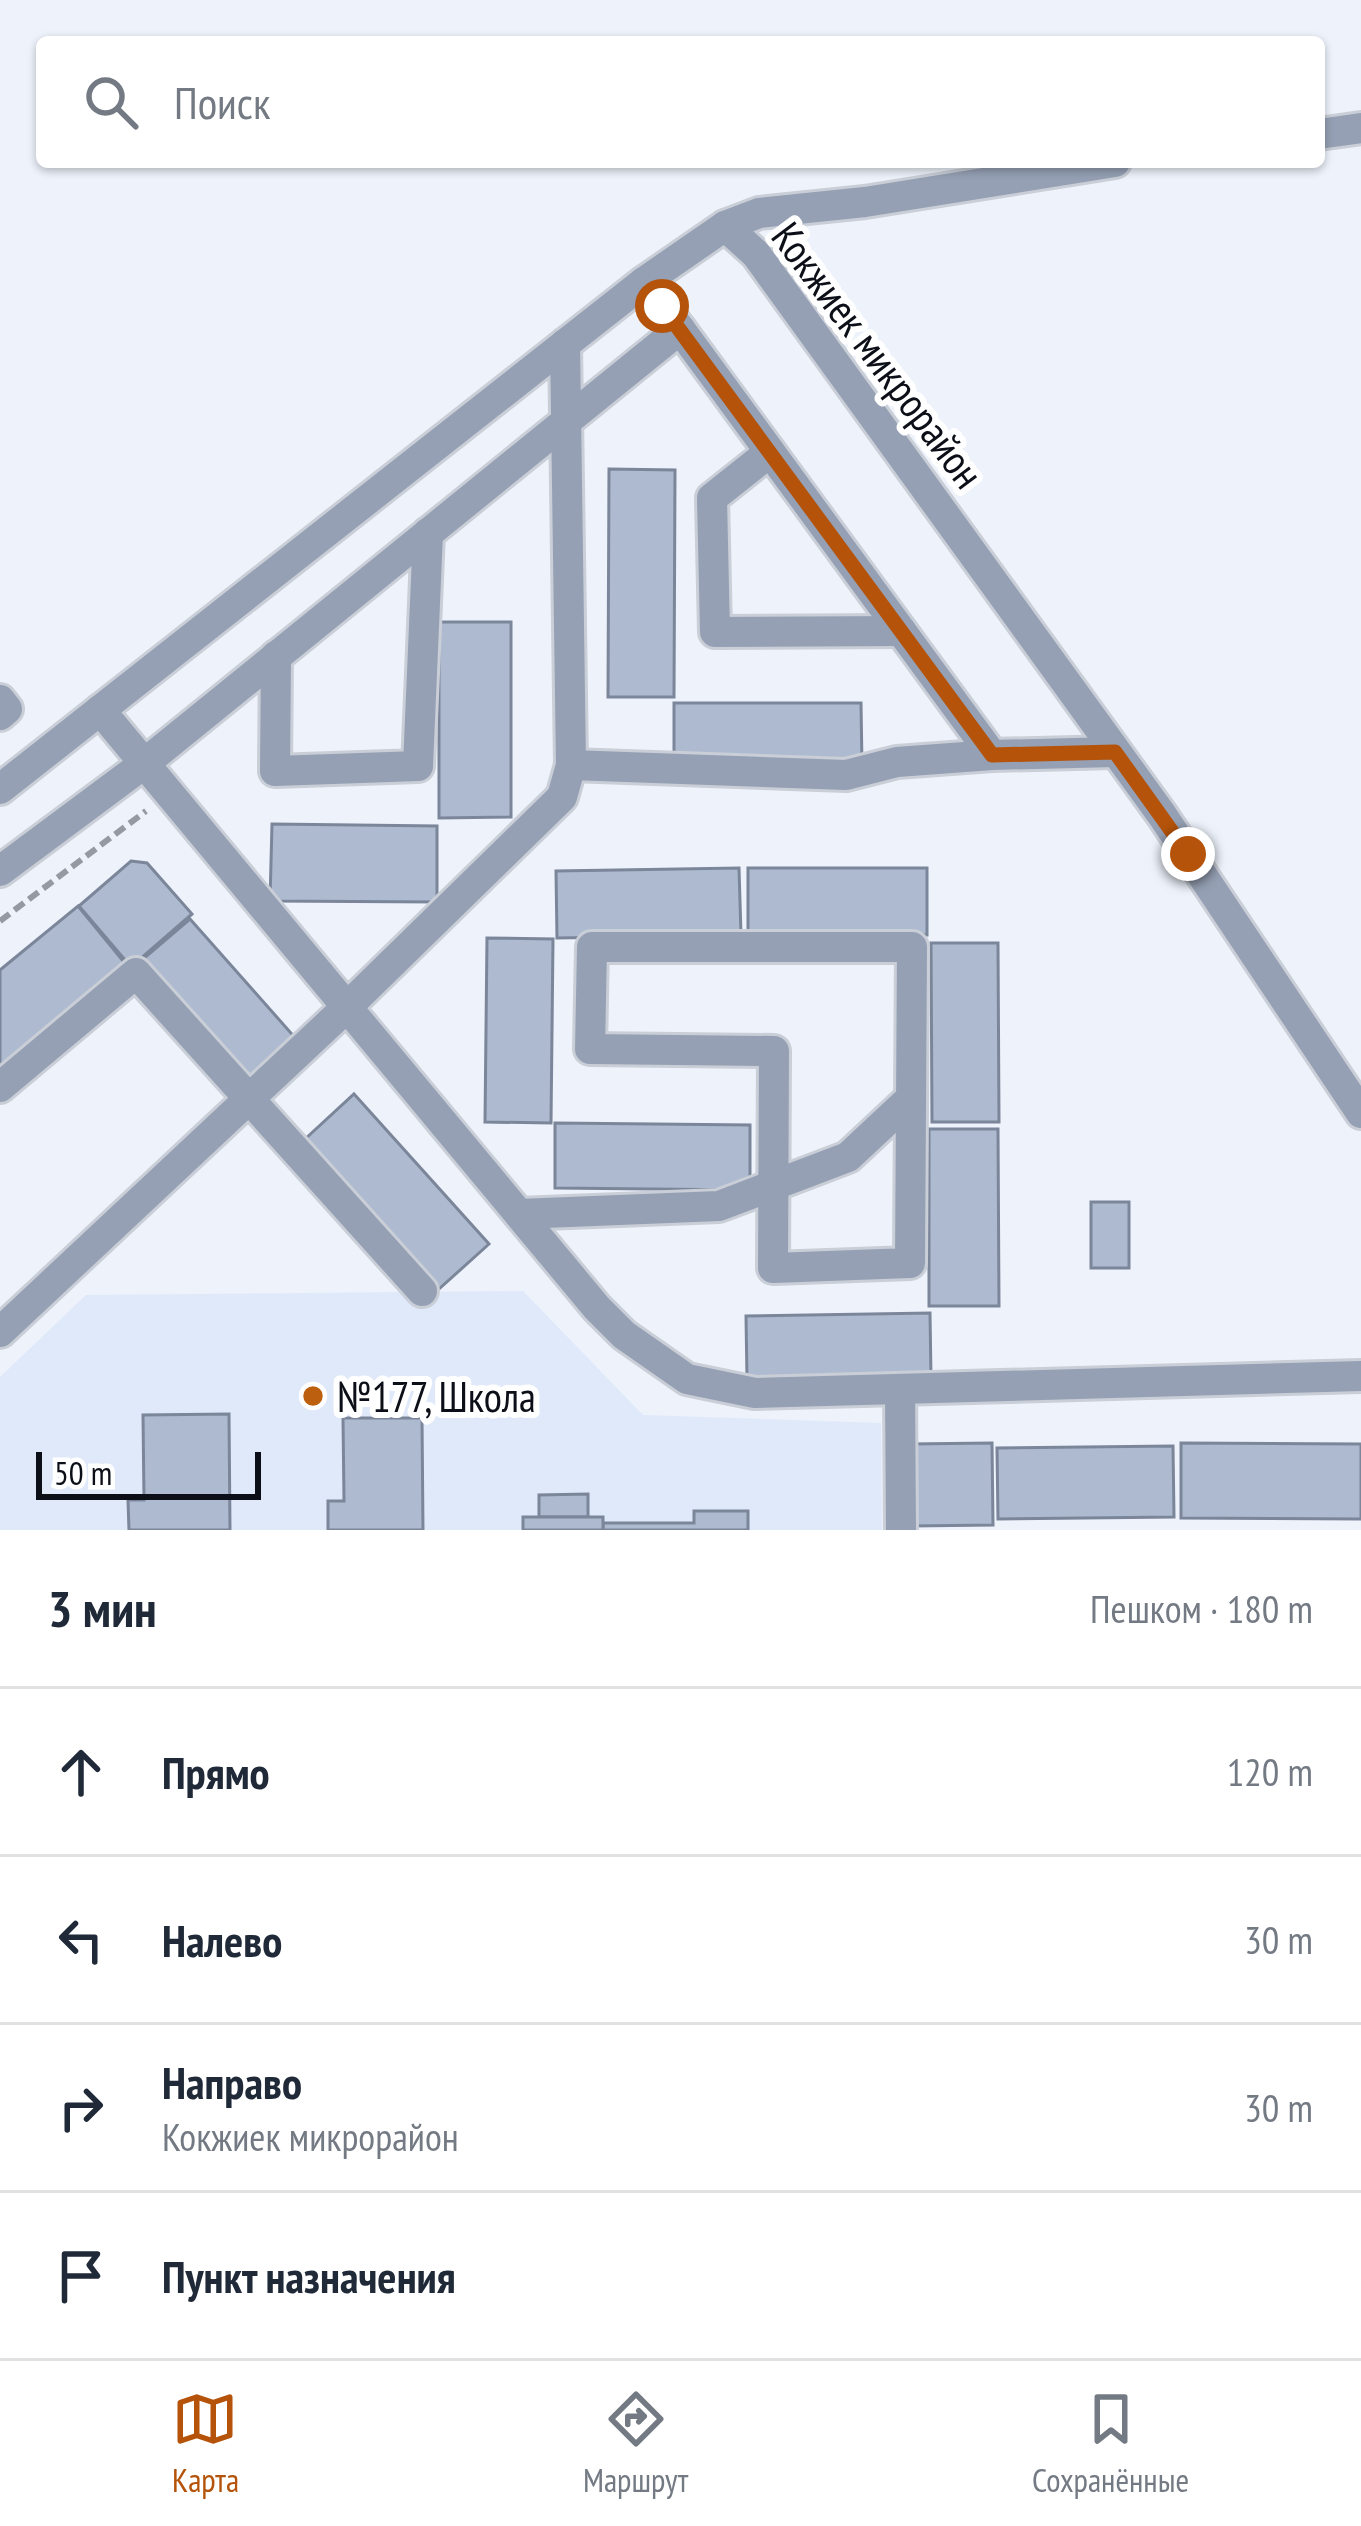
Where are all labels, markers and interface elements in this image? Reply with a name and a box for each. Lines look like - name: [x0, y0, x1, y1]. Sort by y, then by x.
- search box: [36, 36, 1325, 168]
- icon: search: [78, 69, 144, 135]
- text: Поиск: [174, 73, 270, 131]
- street label: Кокжиек микрорайон: [760, 211, 996, 499]
- route start: [635, 279, 689, 333]
- route end: [1161, 827, 1215, 881]
- place label: №177, Школа: [337, 1369, 536, 1424]
- marker: №177, Школа: [300, 1383, 326, 1409]
- scale bar: [36, 1446, 261, 1499]
- text: 50 m: [54, 1451, 112, 1494]
- text: 3 мин: [48, 1575, 157, 1641]
- text: Пешком · 180 m: [1090, 1583, 1313, 1634]
- icon: ahead: [48, 1739, 114, 1805]
- text: Прямо: [162, 1743, 270, 1801]
- text: 120 m: [1227, 1746, 1313, 1797]
- icon: left: [48, 1907, 114, 1973]
- text: Налево: [162, 1911, 282, 1969]
- text: 30 m: [1244, 1914, 1313, 1965]
- text: Направо: [162, 2053, 302, 2111]
- icon: right: [48, 2075, 114, 2141]
- text: 30 m: [1244, 2082, 1313, 2133]
- text: Кокжиек микрорайон: [162, 2111, 459, 2162]
- icon: arrive: [48, 2243, 114, 2309]
- text: Пункт назначения: [162, 2247, 456, 2305]
- tab: Карта: [172, 2386, 239, 2501]
- tab: Маршрут: [583, 2386, 688, 2501]
- tab: Сохранённые: [1032, 2386, 1189, 2501]

